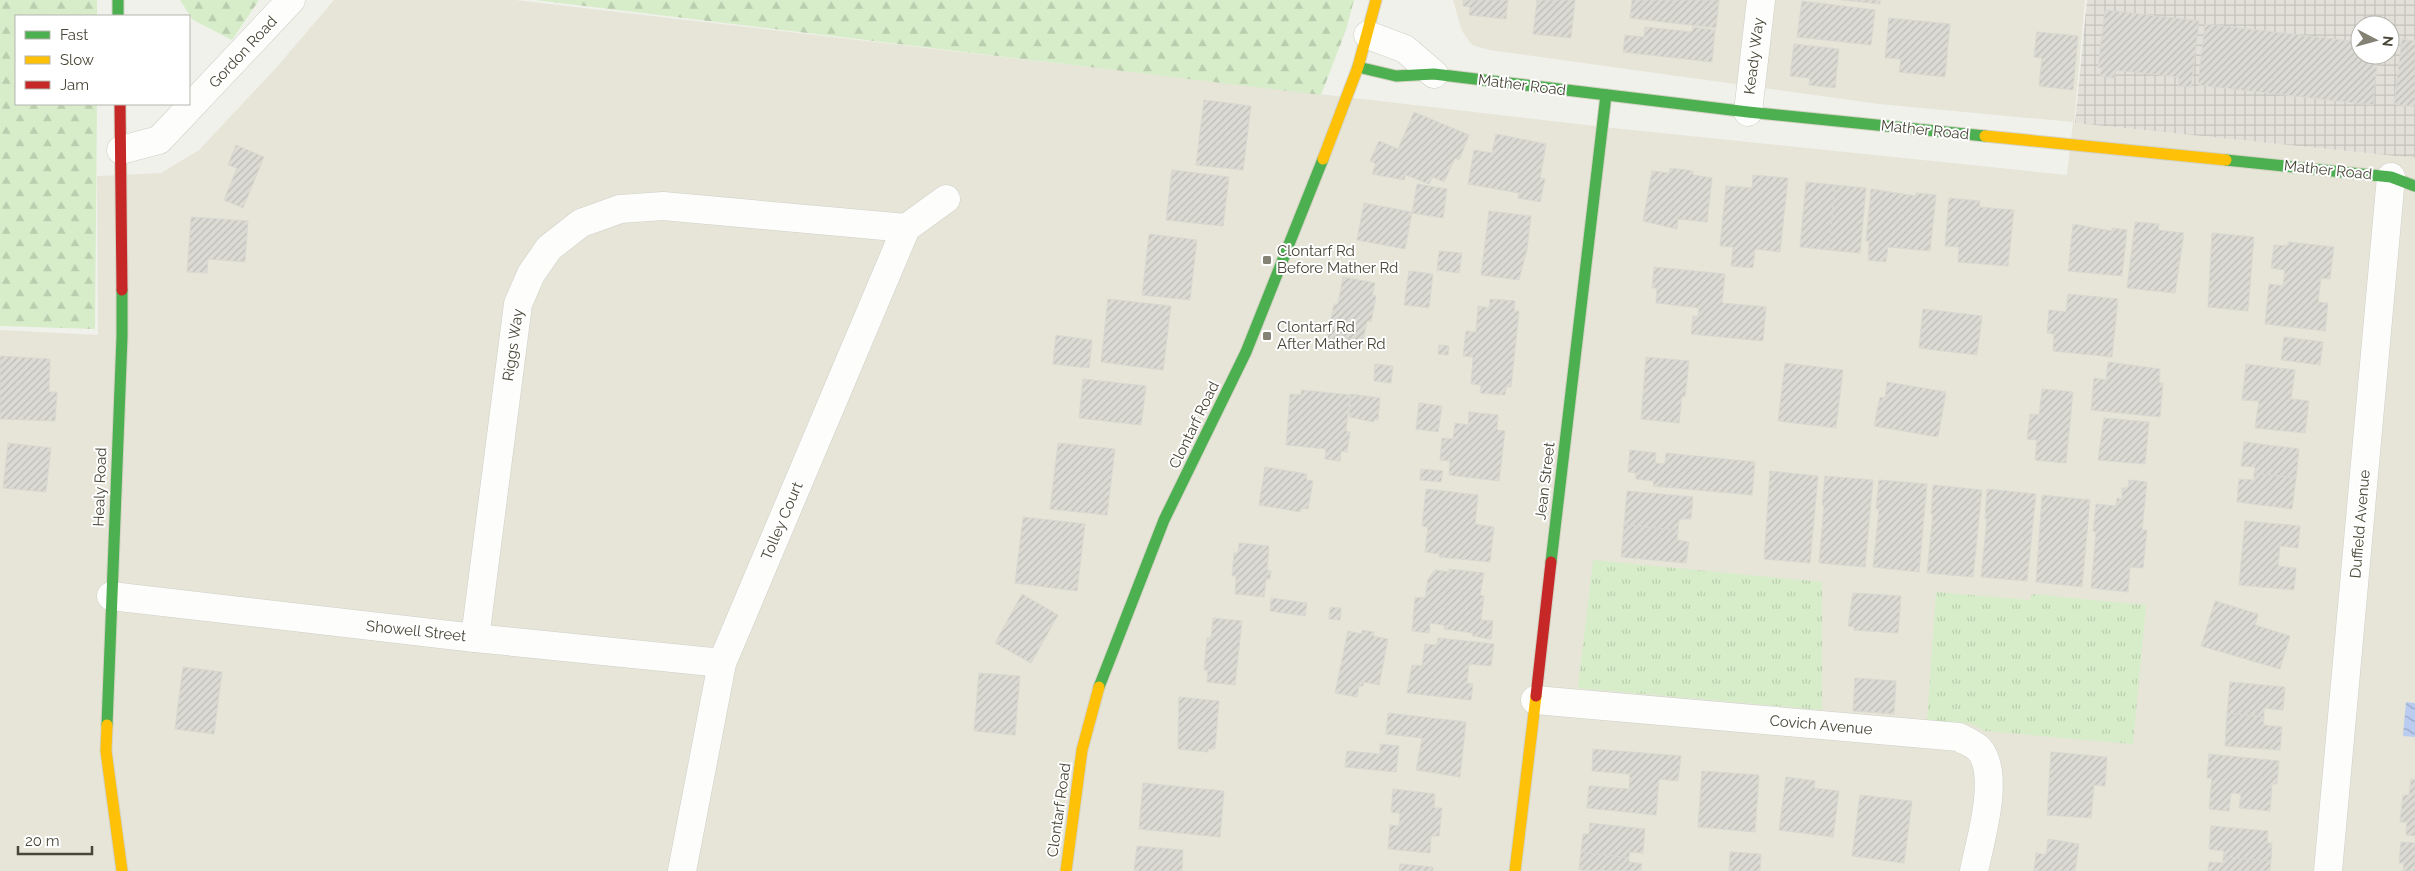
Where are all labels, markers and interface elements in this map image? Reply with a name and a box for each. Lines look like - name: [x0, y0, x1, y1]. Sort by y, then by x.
- street label: Gordon Road: [205, 12, 281, 92]
- legend: [15, 15, 190, 105]
- north arrow: [2350, 15, 2400, 65]
- street label: Keady Way: [1740, 16, 1768, 96]
- text: Fast: [60, 26, 88, 44]
- text: N: [2379, 35, 2396, 48]
- text: Slow: [60, 51, 94, 69]
- street label: Mather Road: [1477, 71, 1567, 99]
- text: Jam: [60, 76, 89, 94]
- street label: Mather Road: [1880, 116, 1970, 144]
- street label: Mather Road: [2283, 156, 2373, 184]
- place label: Clontarf Rd Before Mather Rd: [1277, 242, 1398, 277]
- marker: Clontarf Rd Before Mather Rd: [1261, 254, 1273, 266]
- street label: Riggs Way: [499, 308, 527, 382]
- place label: Clontarf Rd After Mather Rd: [1277, 318, 1386, 353]
- marker: Clontarf Rd After Mather Rd: [1261, 330, 1273, 342]
- street label: Clontarf Road: [1165, 378, 1223, 472]
- street label: Jean Street: [1531, 441, 1559, 521]
- street label: Healy Road: [90, 447, 110, 527]
- street label: Duffield Avenue: [2346, 469, 2374, 579]
- street label: Tolley Court: [757, 479, 807, 563]
- street label: Showell Street: [365, 617, 467, 645]
- street label: Covich Avenue: [1769, 712, 1873, 738]
- street label: Clontarf Road: [1043, 762, 1075, 858]
- scale bar: [18, 824, 91, 856]
- text: 20 m: [25, 832, 60, 850]

